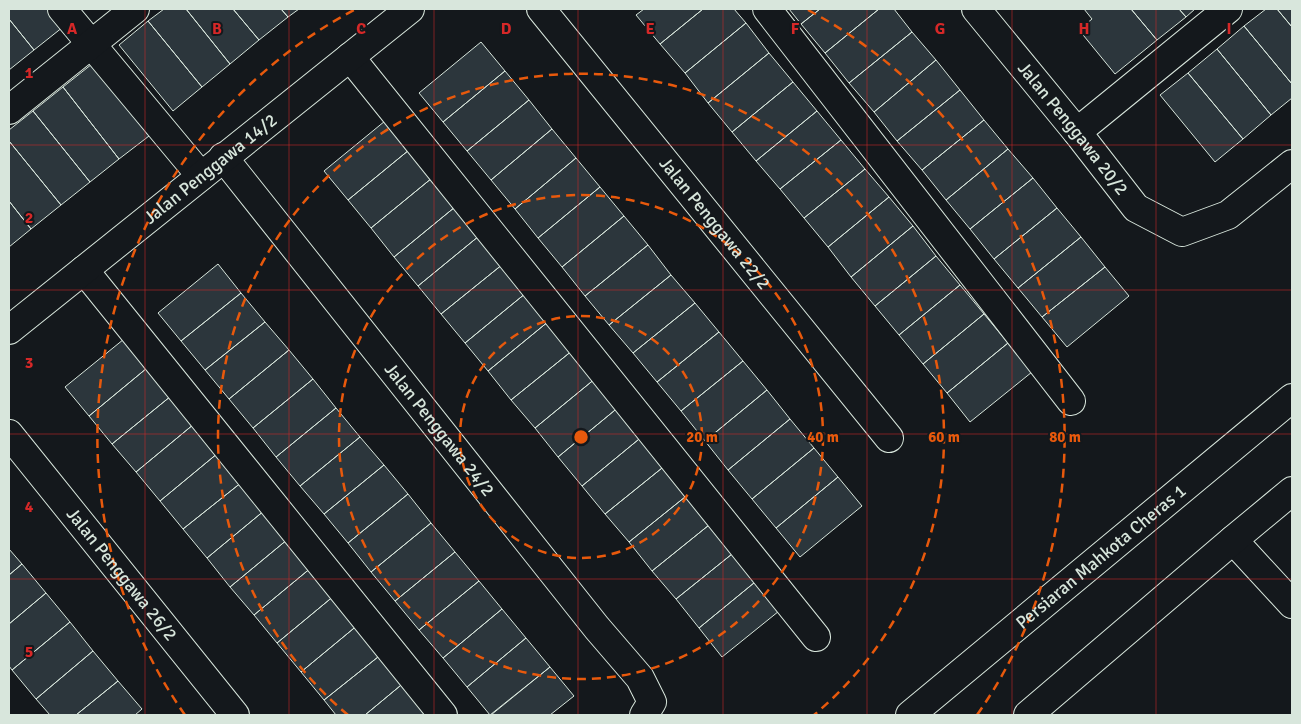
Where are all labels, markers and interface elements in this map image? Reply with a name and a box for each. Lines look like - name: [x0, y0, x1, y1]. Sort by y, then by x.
- text: A: [67, 19, 78, 39]
- text: B: [212, 19, 222, 39]
- text: C: [356, 19, 366, 39]
- text: D: [501, 19, 512, 39]
- text: E: [645, 19, 655, 39]
- text: F: [791, 19, 800, 39]
- text: G: [935, 19, 945, 39]
- text: H: [1079, 19, 1089, 39]
- text: I: [1226, 19, 1232, 39]
- street label: Jalan Penggawa 20/2: [1013, 58, 1133, 200]
- text: 1: [25, 63, 34, 83]
- street label: Jalan Penggawa 14/2: [139, 109, 281, 229]
- street label: Jalan Penggawa 22/2: [655, 153, 775, 294]
- text: 2: [25, 208, 33, 228]
- text: 3: [25, 353, 33, 373]
- street label: Jalan Penggawa 24/2: [380, 358, 499, 501]
- centre of rings: [572, 428, 590, 446]
- text: 20 m: [686, 428, 718, 446]
- text: 40 m: [807, 428, 839, 446]
- text: 60 m: [928, 428, 960, 446]
- text: 80 m: [1049, 428, 1081, 446]
- street label: Persiaran Mahkota Cheras 1: [1011, 480, 1190, 634]
- text: 4: [25, 497, 34, 517]
- street label: Jalan Penggawa 26/2: [62, 503, 182, 645]
- text: 5: [25, 642, 33, 662]

